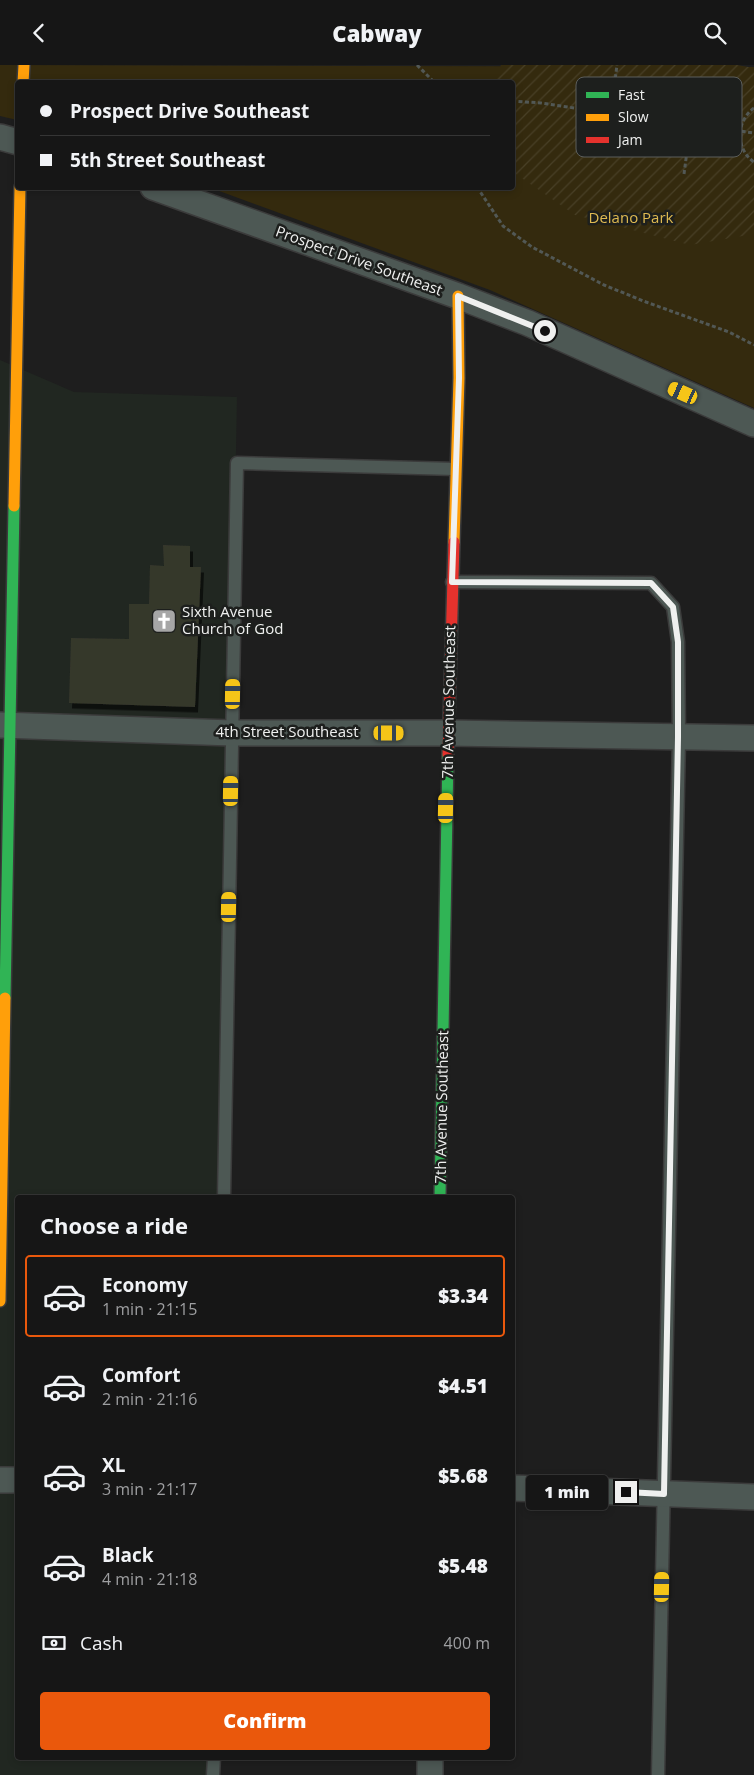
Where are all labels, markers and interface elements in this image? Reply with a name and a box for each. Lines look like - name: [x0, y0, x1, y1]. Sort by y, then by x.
- text: Cabway: [332, 18, 422, 48]
- icon: back: [25, 19, 53, 47]
- icon: search: [701, 19, 729, 47]
- legend: [576, 77, 742, 157]
- text: Fast: [618, 85, 645, 104]
- text: Prospect Drive Southeast: [70, 98, 309, 124]
- text: Slow: [618, 107, 649, 126]
- text: Jam: [616, 130, 643, 149]
- text: 5th Street Southeast: [70, 147, 265, 173]
- park label: Delano Park: [589, 207, 674, 227]
- street label: Prospect Drive Southeast: [273, 221, 446, 300]
- route start: [534, 320, 556, 342]
- car: [666, 380, 699, 406]
- place label: Sixth Avenue Church of God: [182, 601, 283, 638]
- church icon: Sixth Avenue Church of God: [151, 608, 177, 634]
- street label: 7th Avenue Southeast: [437, 625, 459, 779]
- car: [225, 679, 240, 709]
- street label: 4th Street Southeast: [215, 721, 359, 741]
- car: [374, 726, 404, 741]
- car: [223, 776, 238, 806]
- car: [438, 793, 453, 823]
- car: [221, 892, 236, 922]
- street label: 7th Avenue Southeast: [430, 1030, 452, 1184]
- text: Choose a ride: [40, 1210, 188, 1240]
- text: Economy: [102, 1272, 188, 1298]
- icon: car: [42, 1274, 87, 1319]
- text: $3.34: [438, 1283, 488, 1309]
- text: 1 min · 21:15: [102, 1298, 197, 1320]
- text: Comfort: [102, 1362, 181, 1388]
- icon: car: [42, 1364, 87, 1409]
- text: $4.51: [438, 1373, 488, 1399]
- text: 2 min · 21:16: [102, 1388, 197, 1410]
- text: XL: [102, 1452, 125, 1478]
- icon: car: [42, 1454, 87, 1499]
- text: $5.68: [438, 1463, 488, 1489]
- callout: 1 min: [526, 1475, 608, 1509]
- text: 3 min · 21:17: [102, 1478, 197, 1500]
- text: 1 min: [544, 1481, 590, 1503]
- route end: [615, 1481, 637, 1503]
- text: Black: [102, 1542, 154, 1568]
- icon: car: [42, 1544, 87, 1589]
- text: $5.48: [438, 1553, 488, 1579]
- text: 4 min · 21:18: [102, 1568, 197, 1590]
- car: [654, 1572, 669, 1602]
- icon: cash: [40, 1629, 68, 1657]
- text: Cash: [80, 1630, 123, 1656]
- text: 400 m: [444, 1632, 490, 1654]
- button: Confirm: [40, 1692, 490, 1750]

